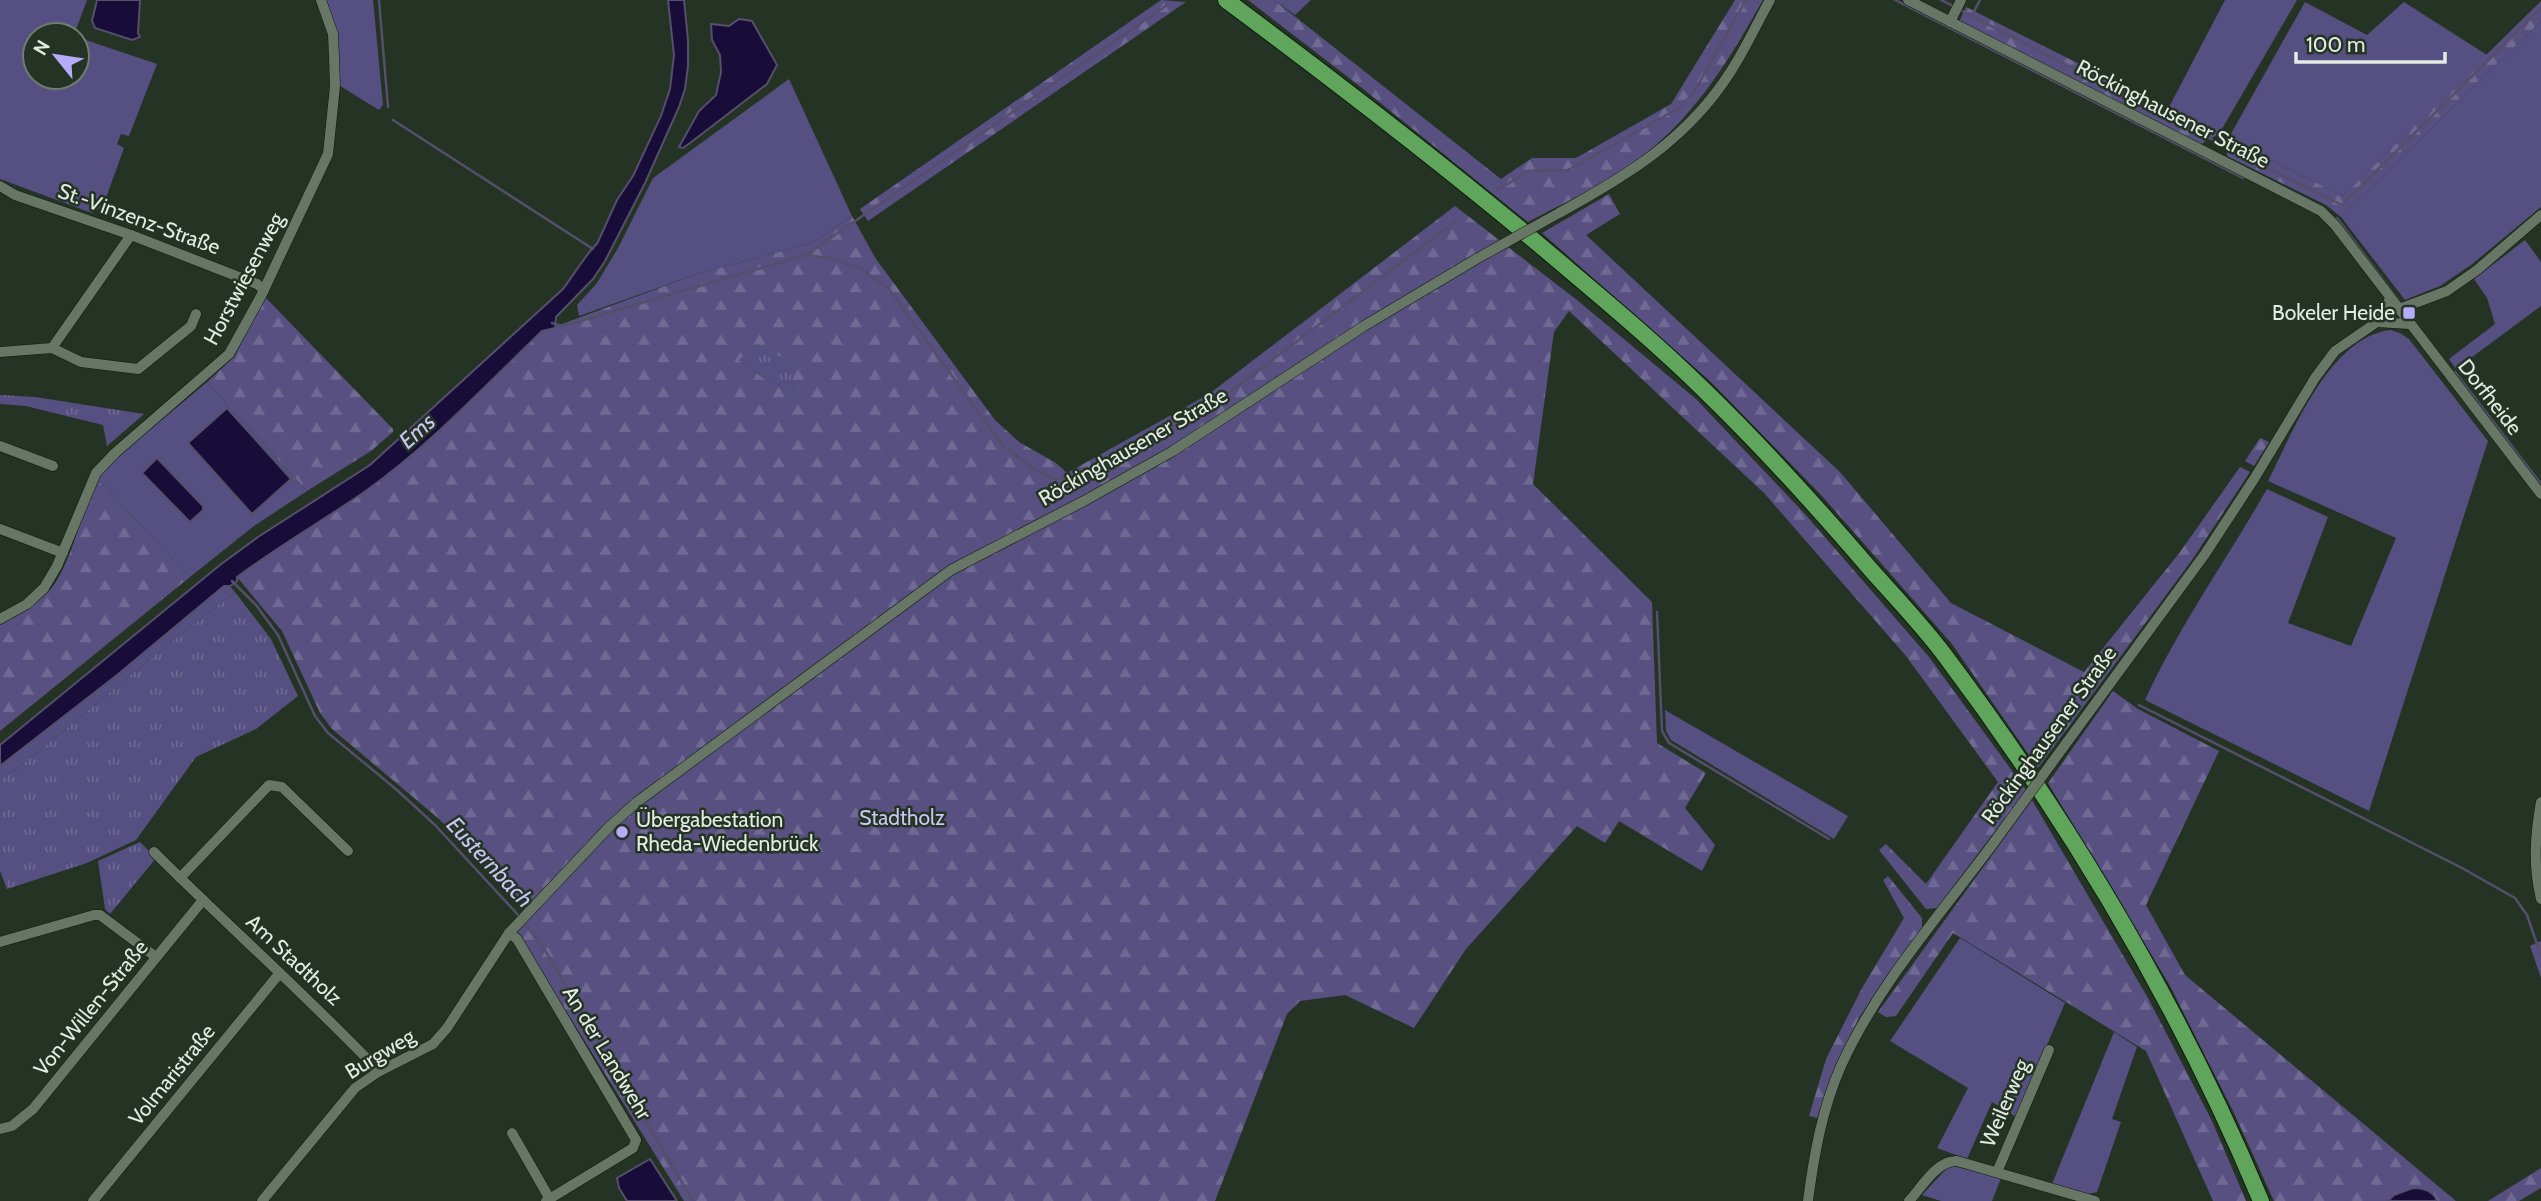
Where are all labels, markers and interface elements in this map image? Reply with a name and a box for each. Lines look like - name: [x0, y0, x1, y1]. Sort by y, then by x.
- north arrow: [21, 21, 91, 91]
- scale bar: [2296, 21, 2445, 65]
- text: 100 m: [2306, 32, 2365, 57]
- text: N: [28, 36, 55, 59]
- street label: Röckinghausener Straße: [2072, 54, 2274, 173]
- street label: St.-Vinzenz-Straße: [55, 178, 224, 260]
- street label: Horstwiesenweg: [198, 208, 289, 349]
- place label: Bokeler Heide: [2272, 300, 2395, 325]
- marker: Bokeler Heide: [2401, 305, 2417, 321]
- street label: Dorfheide: [2453, 354, 2528, 440]
- street label: Röckinghausener Straße: [1034, 382, 1232, 511]
- water label: Ems: [393, 407, 441, 455]
- street label: Röckinghausener Straße: [1976, 641, 2122, 828]
- park label: Stadtholz: [859, 805, 945, 830]
- place label: Übergabestation Rheda-Wiedenbrück: [636, 807, 819, 856]
- water label: Eusternbach: [441, 811, 539, 913]
- marker: Übergabestation Rheda-Wiedenbrück: [614, 824, 630, 840]
- street label: Am Stadtholz: [241, 909, 347, 1010]
- street label: Von-Willen-Straße: [28, 935, 153, 1080]
- street label: An der Landwehr: [558, 982, 657, 1124]
- street label: Volmaristraße: [123, 1019, 220, 1130]
- street label: Burgweg: [340, 1023, 420, 1084]
- street label: Weilerweg: [1975, 1055, 2034, 1150]

